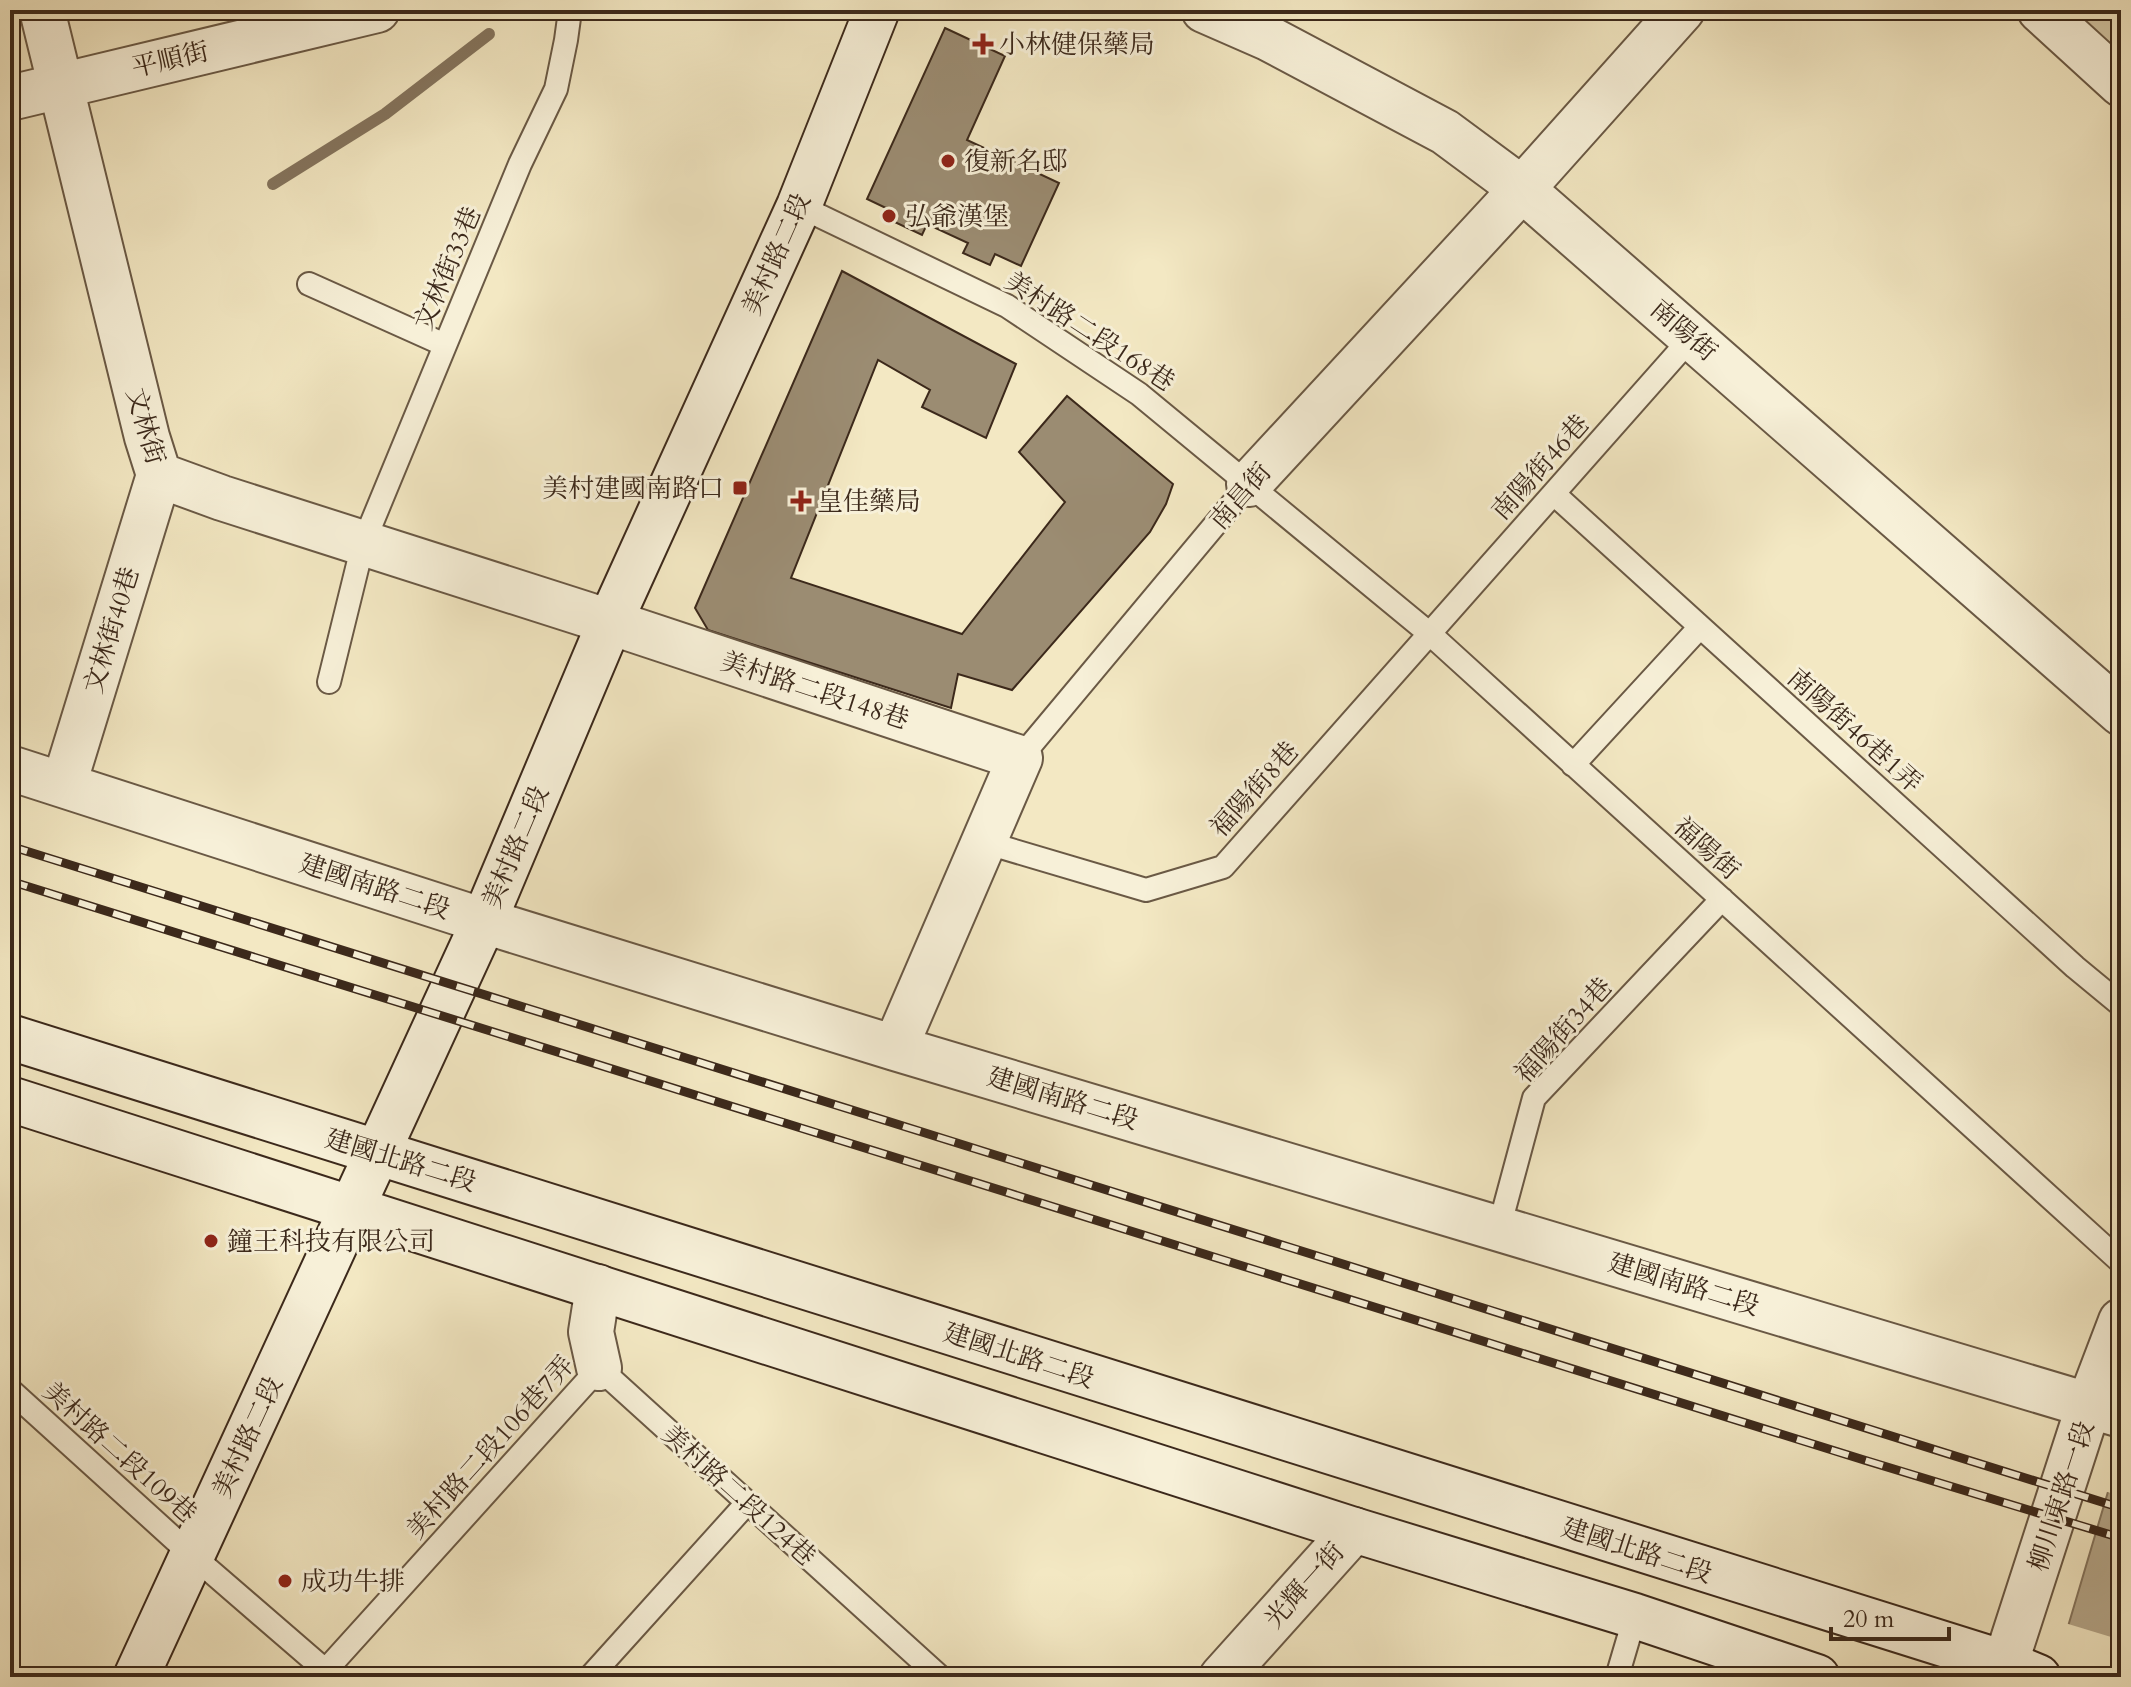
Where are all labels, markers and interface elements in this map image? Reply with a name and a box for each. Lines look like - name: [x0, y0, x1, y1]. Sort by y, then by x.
- place label: 小林健保藥局: [999, 27, 1155, 62]
- street label: 平順街: [128, 34, 212, 85]
- marker: 小林健保藥局: [974, 35, 992, 53]
- place label: 復新名邸: [964, 144, 1068, 179]
- marker: 復新名邸: [939, 152, 957, 170]
- street label: 美村路二段: [734, 188, 819, 321]
- place label: 弘爺漢堡: [905, 199, 1009, 234]
- street label: 文林街33巷: [406, 201, 489, 335]
- marker: 弘爺漢堡: [880, 207, 898, 225]
- street label: 美村路二段168巷: [998, 263, 1181, 399]
- street label: 南陽街: [1643, 292, 1725, 369]
- street label: 文林街: [118, 384, 173, 468]
- street label: 南陽街46巷: [1484, 407, 1597, 528]
- street label: 南昌街: [1202, 455, 1279, 537]
- place label: 美村建國南路口: [542, 471, 724, 506]
- marker: 美村建國南路口: [731, 479, 749, 497]
- place label: 皇佳藥局: [817, 484, 921, 519]
- marker: 皇佳藥局: [792, 492, 810, 510]
- street label: 文林街40巷: [76, 563, 147, 698]
- street label: 美村路二段148巷: [716, 644, 913, 737]
- street label: 南陽街46巷1弄: [1780, 661, 1930, 800]
- street label: 福陽街8巷: [1202, 734, 1307, 845]
- street label: 美村路二段: [474, 781, 557, 914]
- street label: 福陽街: [1666, 809, 1747, 887]
- street label: 建國南路二段: [295, 846, 454, 927]
- street label: 福陽街34巷: [1507, 970, 1620, 1091]
- street label: 建國南路二段: [983, 1059, 1143, 1138]
- street label: 建國北路二段: [321, 1121, 481, 1200]
- place label: 鐘王科技有限公司: [227, 1224, 435, 1259]
- marker: 鐘王科技有限公司: [202, 1232, 220, 1250]
- street label: 建國南路二段: [1604, 1245, 1764, 1324]
- street label: 建國北路二段: [939, 1315, 1098, 1396]
- street label: 美村路二段106巷7弄: [399, 1348, 582, 1546]
- street label: 美村路二段: [204, 1371, 291, 1504]
- street label: 美村路二段109巷: [35, 1374, 204, 1531]
- street label: 美村路二段124巷: [654, 1417, 823, 1574]
- street label: 柳川東路一段: [2021, 1417, 2102, 1576]
- street label: 建國北路二段: [1557, 1510, 1716, 1591]
- street label: 光輝一街: [1257, 1535, 1352, 1636]
- place label: 成功牛排: [301, 1564, 405, 1599]
- marker: 成功牛排: [276, 1572, 294, 1590]
- scale bar: [1831, 1591, 1949, 1641]
- text: 20 m: [1843, 1603, 1895, 1636]

